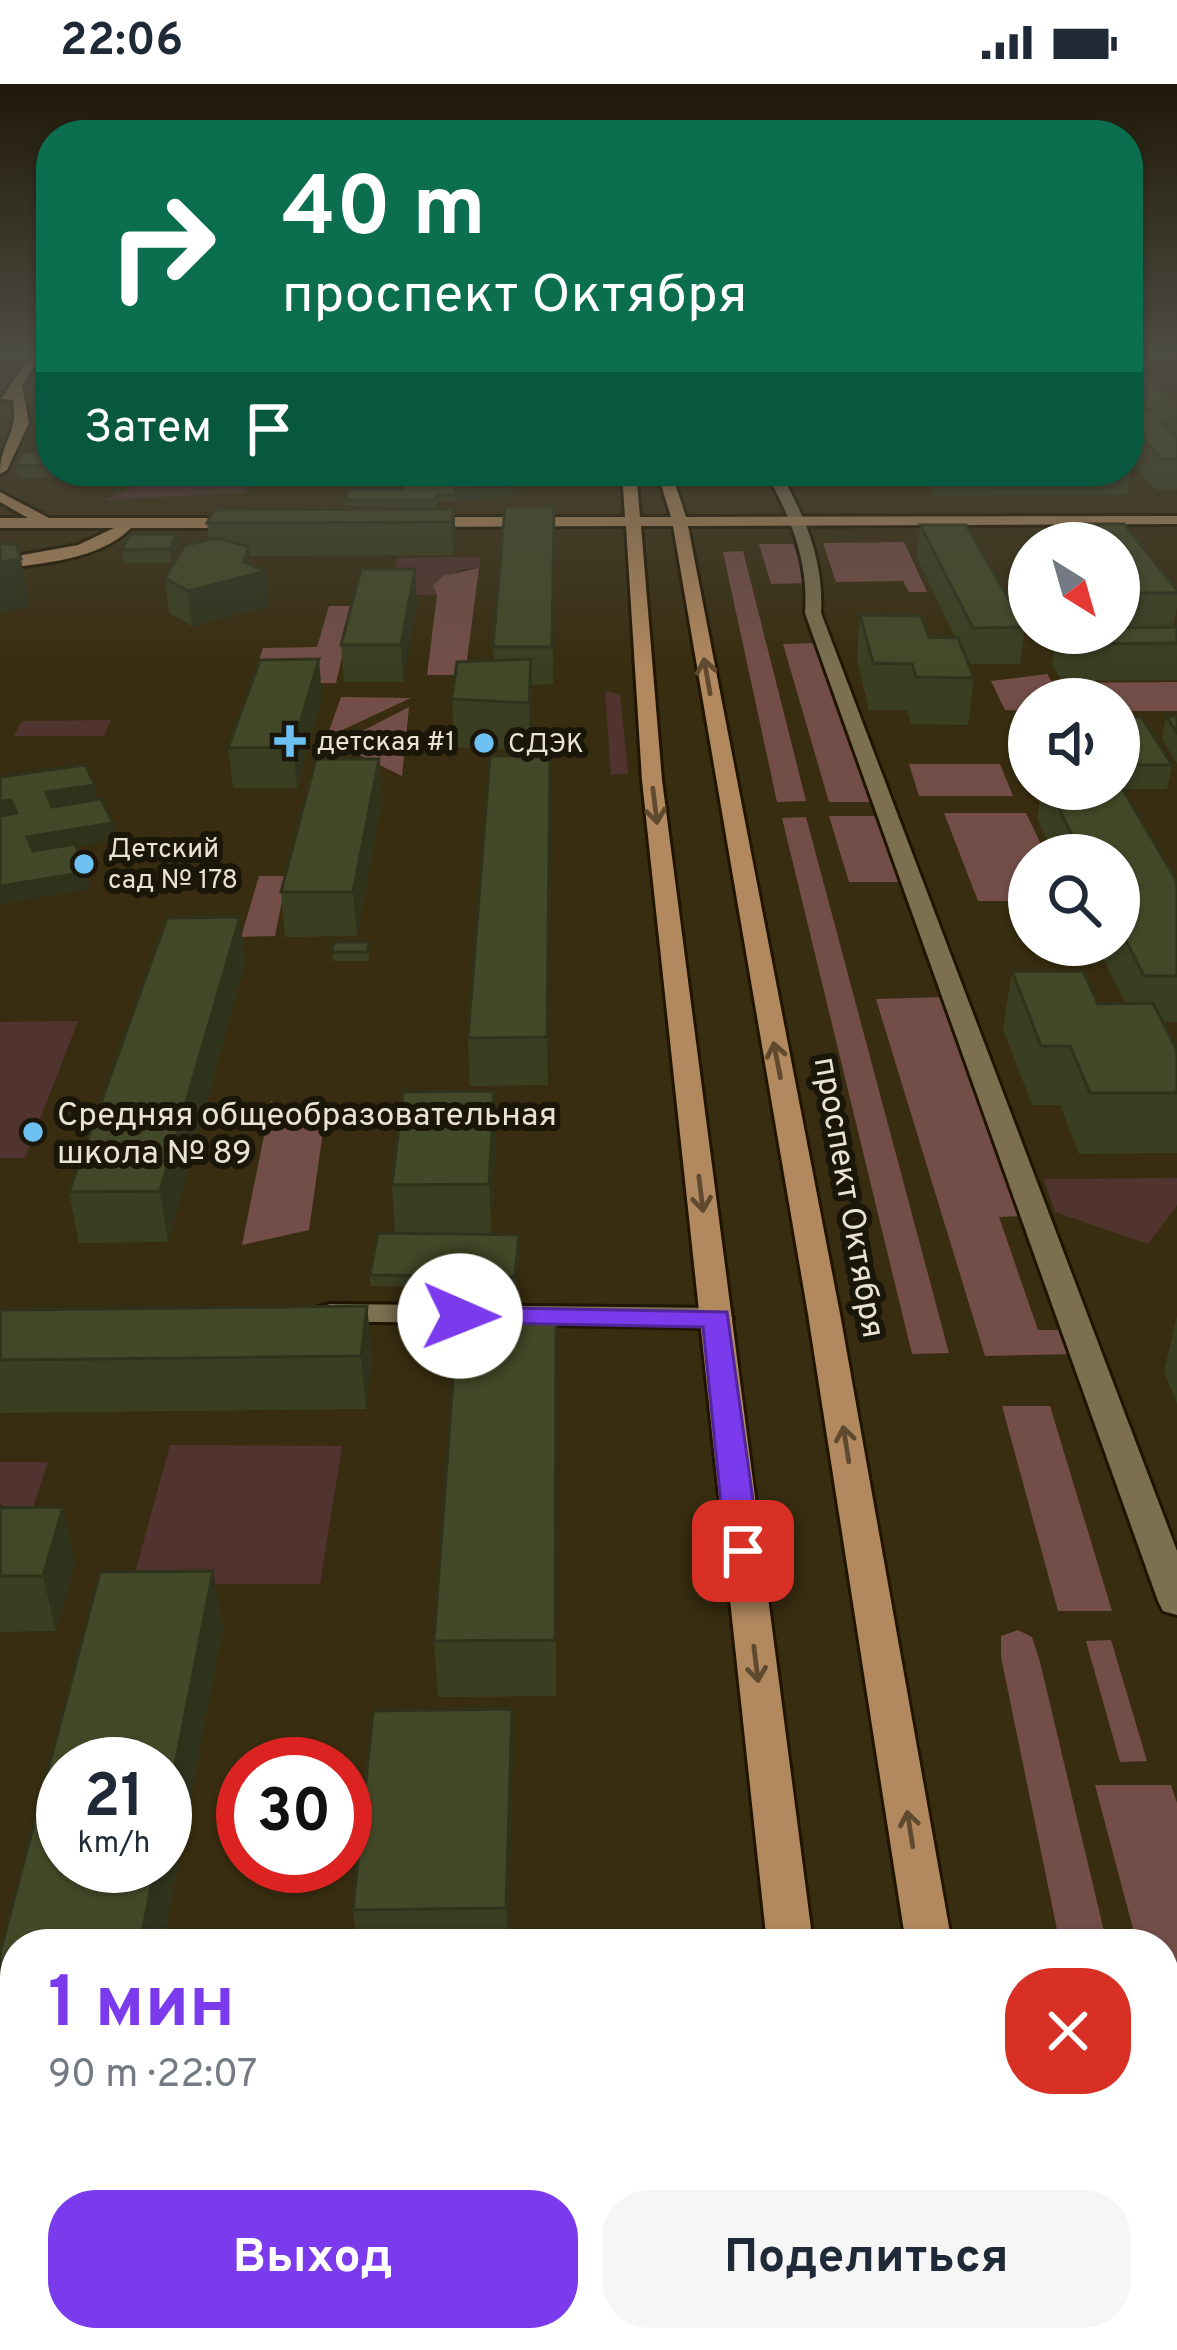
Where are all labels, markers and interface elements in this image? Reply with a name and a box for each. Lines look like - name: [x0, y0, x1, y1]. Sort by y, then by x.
- text: 22:06: [60, 14, 183, 71]
- text: 40 m: [282, 159, 486, 265]
- icon: right: [84, 168, 240, 324]
- text: проспект Октября: [282, 263, 747, 332]
- icon: arrive: [236, 396, 302, 462]
- text: Затем: [84, 401, 212, 458]
- north arrow: [1008, 522, 1140, 654]
- map controls: [1008, 522, 1140, 966]
- one-way arrow: [694, 658, 717, 697]
- button: sound: [1008, 678, 1140, 810]
- marker: детская #1: [274, 725, 306, 757]
- place label: детская #1: [317, 726, 455, 760]
- place label: СДЭК: [508, 728, 584, 762]
- marker: СДЭК: [471, 730, 497, 756]
- one-way arrow: [644, 786, 666, 825]
- place label: Детский сад № 178: [108, 833, 238, 898]
- button: search: [1008, 834, 1140, 966]
- marker: Детский сад № 178: [71, 851, 97, 877]
- one-way arrow: [765, 1041, 787, 1080]
- street label: проспект Октября: [802, 1054, 892, 1341]
- place label: Средняя общеобразовательная школа № 89: [57, 1096, 557, 1176]
- marker: Средняя общеобразовательная школа № 89: [20, 1119, 46, 1145]
- one-way arrow: [690, 1173, 712, 1212]
- position arrow: [397, 1253, 523, 1379]
- one-way arrow: [833, 1425, 856, 1464]
- pin: [692, 1500, 794, 1602]
- icon: arrive: [710, 1518, 776, 1584]
- one-way arrow: [746, 1644, 768, 1683]
- speed limit sign: 30: [216, 1737, 372, 1893]
- text: 21: [84, 1762, 144, 1838]
- one-way arrow: [898, 1810, 921, 1849]
- text: km/h: [78, 1826, 150, 1863]
- text: 1 мин: [48, 1961, 235, 2053]
- button: close: [1005, 1968, 1131, 2094]
- text: 90 m · 22:07: [48, 2052, 257, 2101]
- button: Выход: [48, 2190, 578, 2328]
- button: Поделиться: [602, 2190, 1131, 2328]

